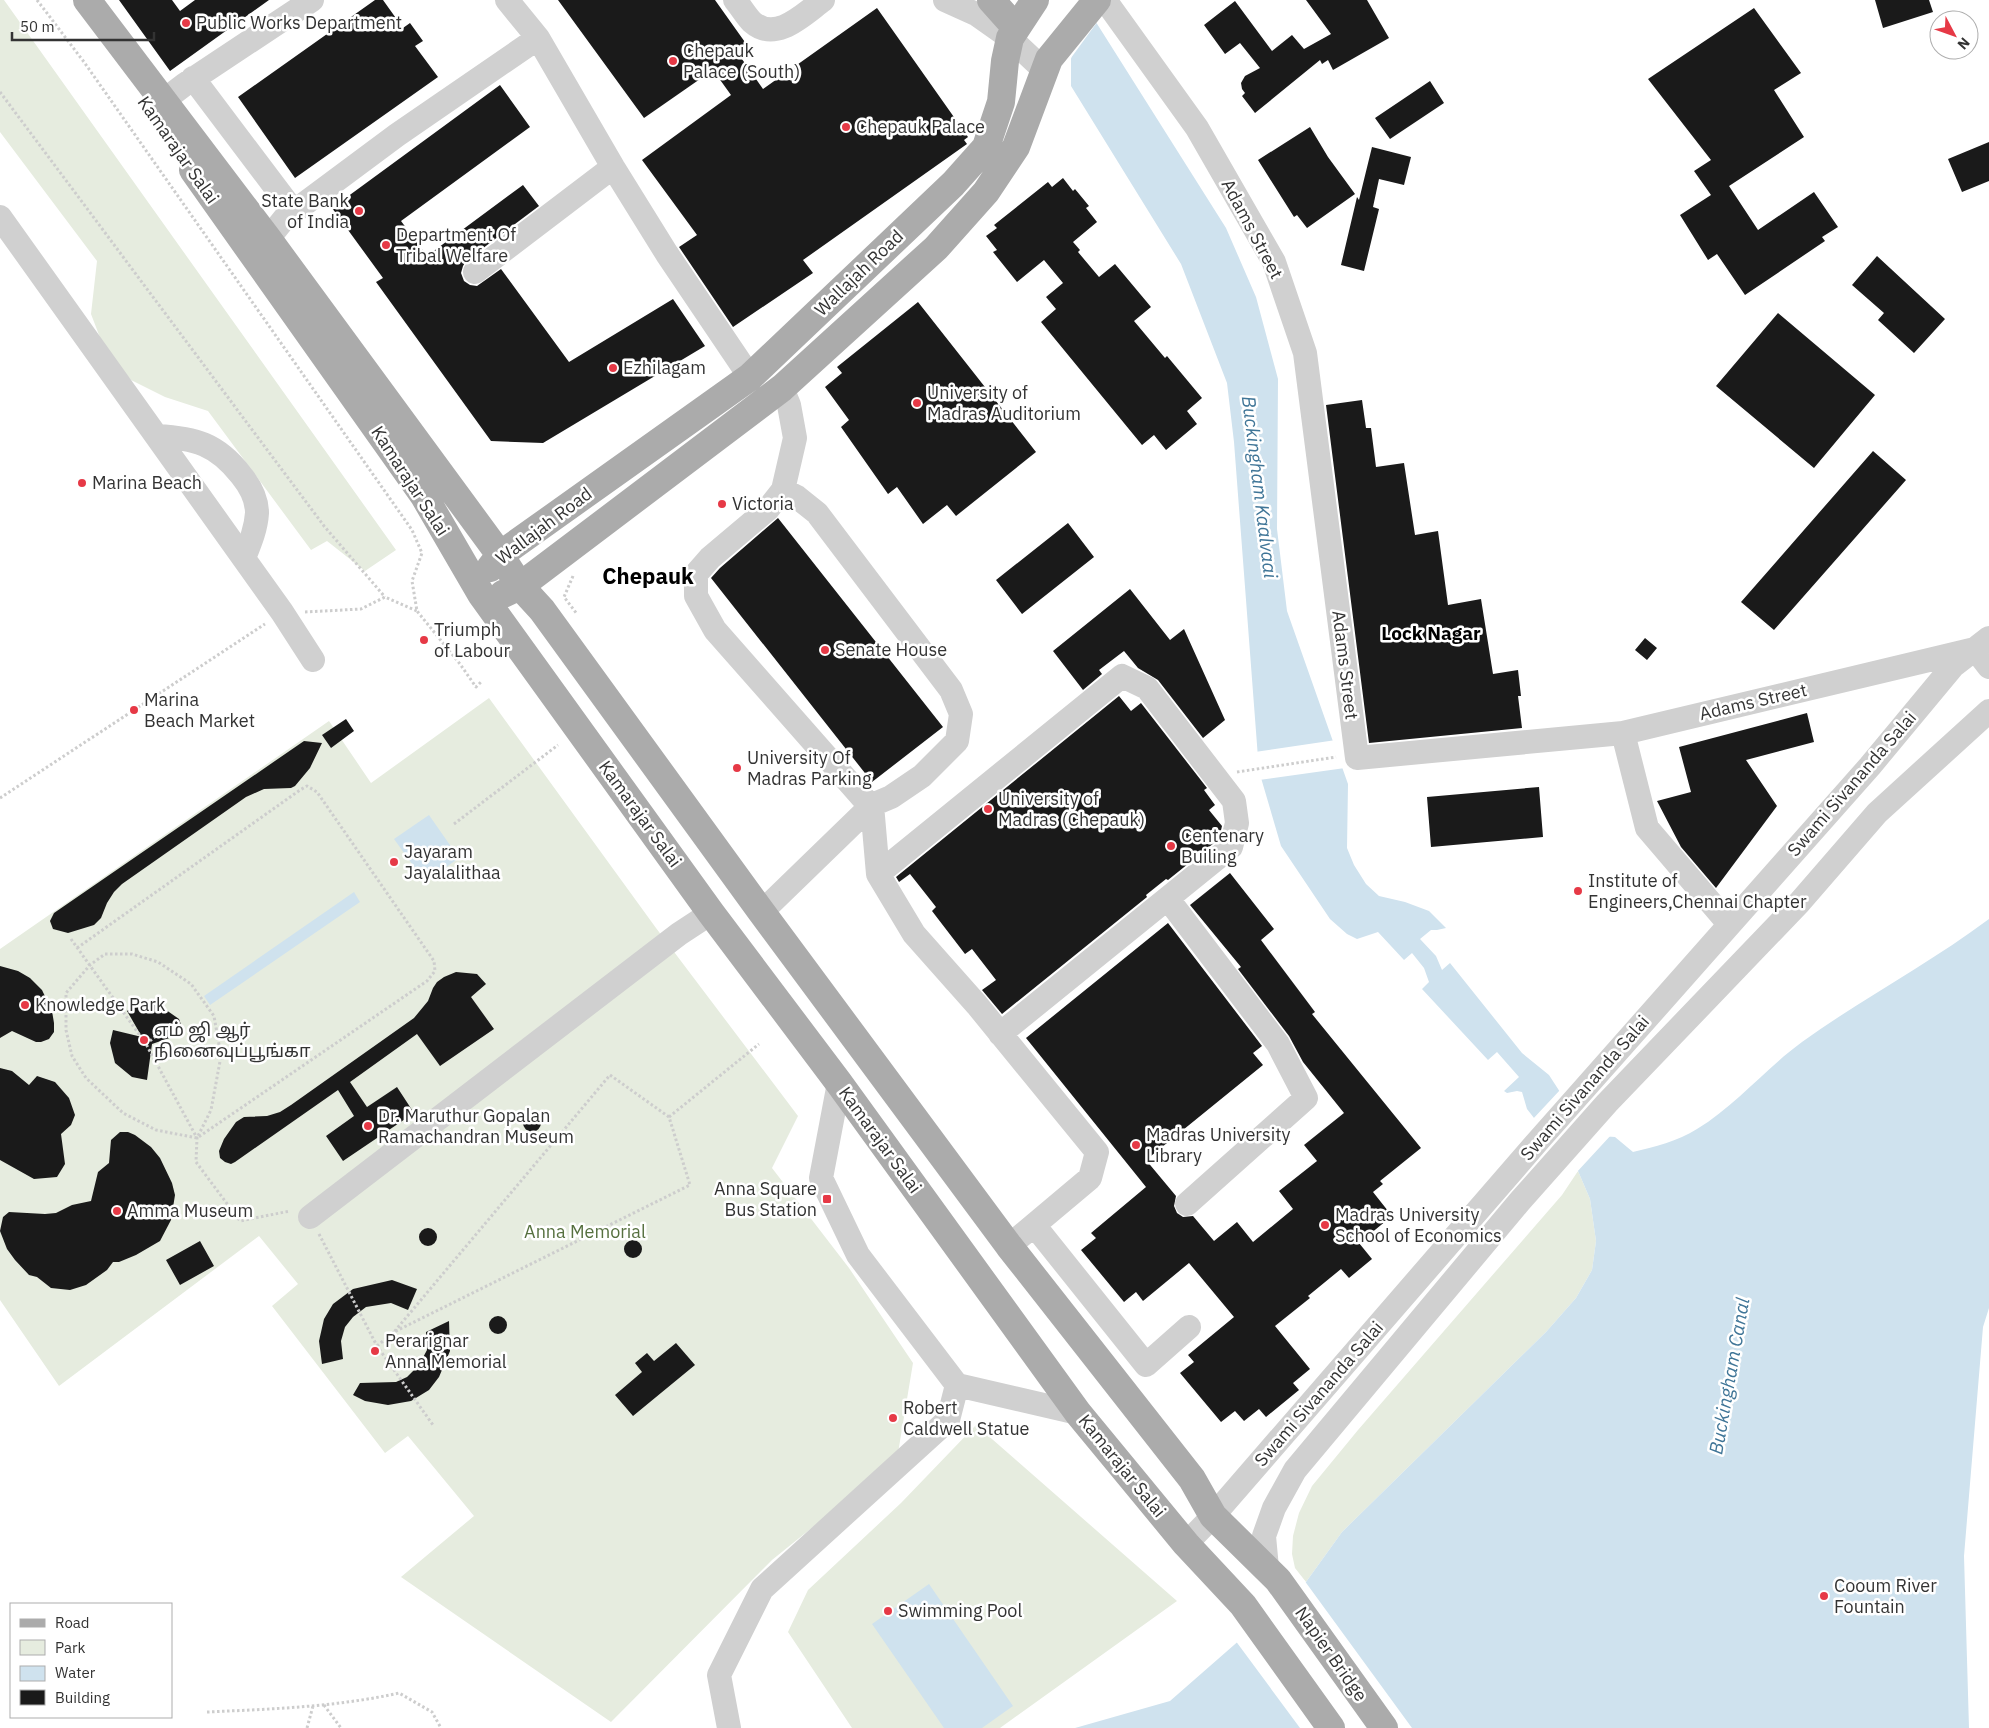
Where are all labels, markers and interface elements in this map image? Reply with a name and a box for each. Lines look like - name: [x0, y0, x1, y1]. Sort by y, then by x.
- scale bar: [12, 10, 155, 42]
- north arrow: [1929, 10, 1979, 60]
- place label: Public Works Department: [196, 11, 402, 34]
- text: 50 m: [20, 17, 55, 36]
- marker: Public Works Department: [180, 17, 192, 29]
- text: N: [1954, 34, 1974, 53]
- place label: Chepauk Palace (South): [683, 39, 800, 83]
- marker: Chepauk Palace (South): [667, 55, 679, 67]
- street label: Kamarajar Salai: [133, 91, 224, 208]
- place label: Chepauk Palace: [856, 115, 985, 138]
- marker: Chepauk Palace: [840, 121, 852, 133]
- street label: Adams Street: [1217, 175, 1288, 283]
- place label: State Bank of India: [261, 189, 350, 233]
- marker: State Bank of India: [353, 205, 365, 217]
- place label: Department Of Tribal Welfare: [396, 223, 516, 267]
- street label: Wallajah Road: [809, 225, 908, 321]
- marker: Department Of Tribal Welfare: [380, 239, 392, 251]
- place label: Ezhilagam: [623, 356, 706, 379]
- marker: Ezhilagam: [607, 362, 619, 374]
- place label: University of Madras Auditorium: [927, 381, 1081, 425]
- water label: Buckingham Kaalvaai: [1237, 394, 1283, 581]
- marker: University of Madras Auditorium: [911, 397, 923, 409]
- street label: Kamarajar Salai: [366, 422, 454, 540]
- place label: Marina Beach: [92, 471, 202, 494]
- marker: Marina Beach: [76, 477, 88, 489]
- street label: Wallajah Road: [491, 482, 596, 569]
- place label: Victoria: [732, 492, 794, 515]
- marker: Victoria: [716, 498, 728, 510]
- district label: Chepauk: [602, 561, 694, 590]
- street label: Adams Street: [1327, 609, 1364, 721]
- place label: Triumph of Labour: [434, 618, 510, 662]
- district label: Lock Nagar: [1381, 621, 1481, 645]
- marker: Triumph of Labour: [418, 634, 430, 646]
- place label: Senate House: [835, 638, 947, 661]
- marker: Senate House: [819, 644, 831, 656]
- street label: Adams Street: [1697, 678, 1809, 725]
- place label: Marina Beach Market: [144, 688, 255, 732]
- marker: Marina Beach Market: [128, 704, 140, 716]
- street label: Swami Sivananda Salai: [1782, 706, 1921, 861]
- place label: University Of Madras Parking: [747, 746, 872, 790]
- street label: Kamarajar Salai: [594, 756, 687, 872]
- marker: University Of Madras Parking: [731, 762, 743, 774]
- place label: University of Madras (Chepauk): [998, 787, 1145, 831]
- marker: University of Madras (Chepauk): [982, 803, 994, 815]
- place label: Centenary Builing: [1181, 824, 1264, 868]
- place label: Jayaram Jayalalithaa: [404, 840, 501, 884]
- marker: Centenary Builing: [1165, 840, 1177, 852]
- marker: Jayaram Jayalalithaa: [388, 856, 400, 868]
- place label: Institute of Engineers,Chennai Chapter: [1588, 869, 1807, 913]
- marker: Institute of Engineers,Chennai Chapter: [1572, 885, 1584, 897]
- place label: Knowledge Park: [35, 993, 166, 1016]
- marker: Knowledge Park: [19, 999, 31, 1011]
- street label: Swami Sivananda Salai: [1515, 1010, 1654, 1165]
- place label: எம் ஜி ஆர் நினைவுப்பூங்கா: [154, 1018, 311, 1063]
- marker: எம் ஜி ஆர் நினைவுப்பூங்கா: [138, 1034, 150, 1046]
- street label: Kamarajar Salai: [834, 1082, 927, 1198]
- place label: Dr. Maruthur Gopalan Ramachandran Museum: [378, 1104, 574, 1148]
- marker: Dr. Maruthur Gopalan Ramachandran Museum: [362, 1120, 374, 1132]
- place label: Madras University Library: [1146, 1123, 1291, 1167]
- marker: Madras University Library: [1130, 1139, 1142, 1151]
- place label: Anna Square Bus Station: [714, 1177, 817, 1221]
- marker: Anna Square Bus Station: [821, 1193, 833, 1205]
- place label: Amma Museum: [127, 1199, 253, 1222]
- place label: Madras University School of Economics: [1335, 1203, 1502, 1247]
- marker: Amma Museum: [111, 1205, 123, 1217]
- marker: Madras University School of Economics: [1319, 1219, 1331, 1231]
- park label: Anna Memorial: [524, 1220, 646, 1243]
- water label: Buckingham Canal: [1703, 1296, 1755, 1456]
- street label: Swami Sivananda Salai: [1249, 1316, 1388, 1471]
- place label: Perarignar Anna Memorial: [385, 1329, 507, 1373]
- marker: Perarignar Anna Memorial: [369, 1345, 381, 1357]
- place label: Robert Caldwell Statue: [903, 1396, 1030, 1440]
- street label: Kamarajar Salai: [1074, 1409, 1171, 1522]
- marker: Robert Caldwell Statue: [887, 1412, 899, 1424]
- place label: Cooum River Fountain: [1834, 1574, 1937, 1618]
- marker: Cooum River Fountain: [1818, 1590, 1830, 1602]
- place label: Swimming Pool: [898, 1599, 1022, 1622]
- street label: Napier Bridge: [1290, 1602, 1373, 1706]
- legend: [10, 1603, 172, 1718]
- marker: Swimming Pool: [882, 1605, 894, 1617]
- text: Road: [55, 1613, 90, 1632]
- text: Park: [55, 1638, 85, 1657]
- text: Water: [55, 1663, 96, 1682]
- text: Building: [55, 1688, 110, 1707]

